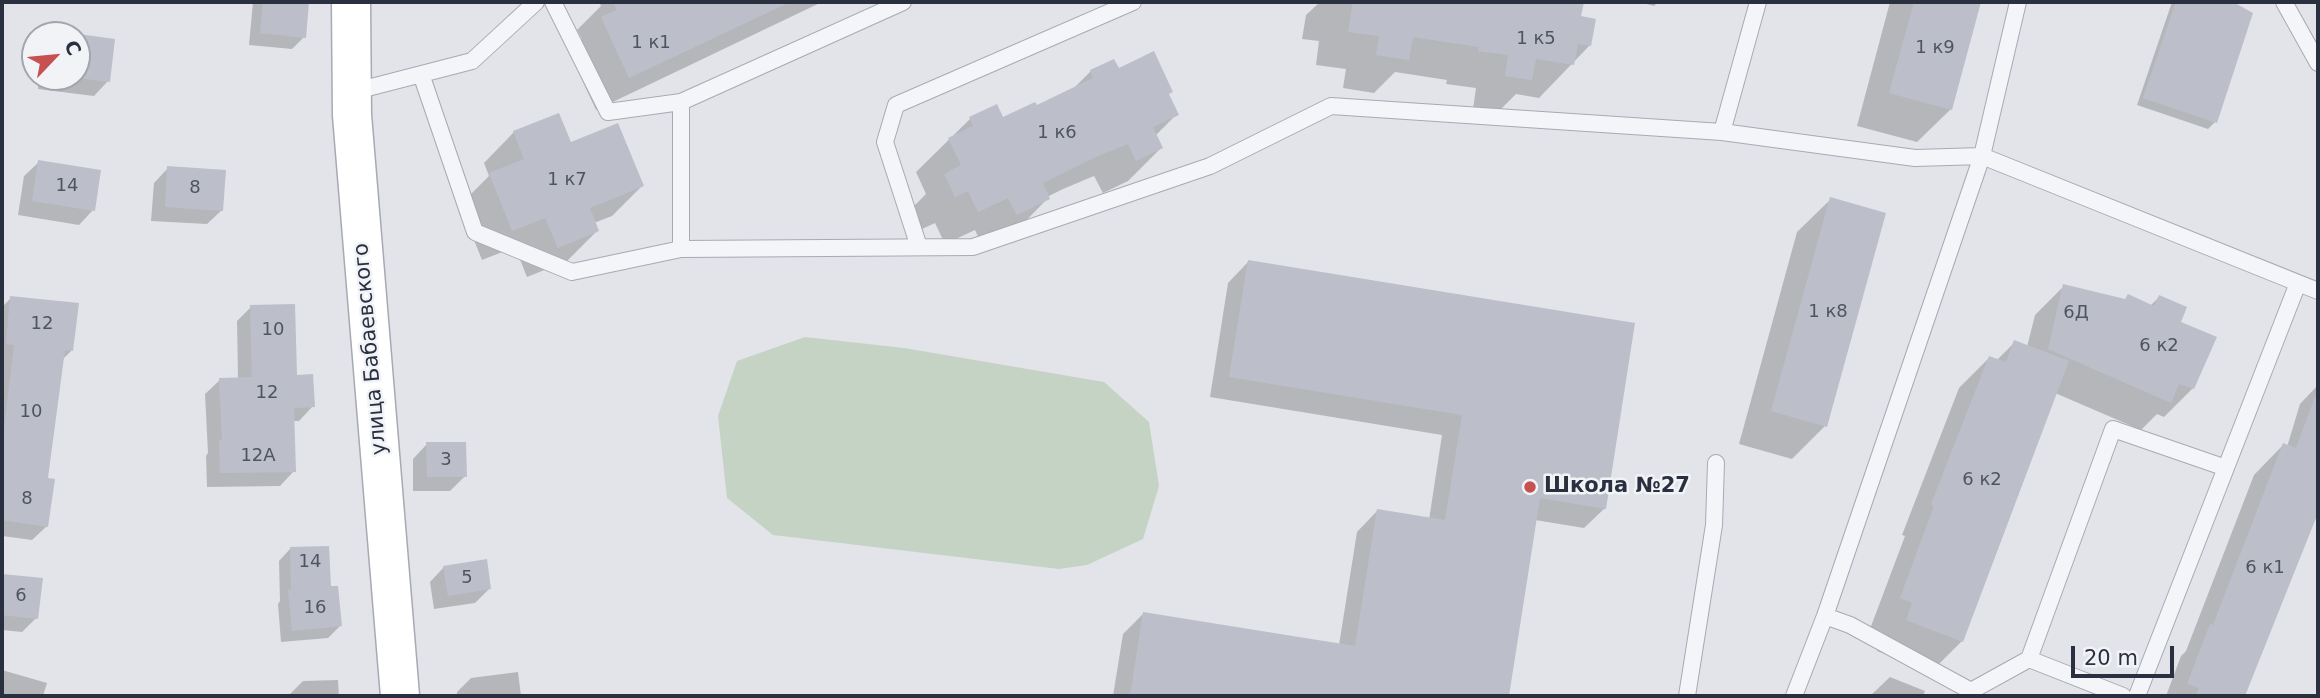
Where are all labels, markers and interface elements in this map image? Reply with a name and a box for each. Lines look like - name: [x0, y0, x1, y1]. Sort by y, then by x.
- north arrow: [21, 21, 91, 91]
- house number: 1 к5: [1516, 28, 1556, 50]
- house number: 1 к1: [631, 32, 671, 54]
- text: С: [60, 37, 86, 59]
- house number: 1 к9: [1915, 37, 1955, 59]
- house number: 1 к6: [1037, 122, 1077, 144]
- house number: 1 к7: [547, 169, 587, 191]
- house number: 14: [56, 175, 78, 197]
- house number: 8: [189, 177, 201, 199]
- street label: улица Бабаевского: [349, 242, 393, 456]
- house number: 1 к8: [1808, 301, 1848, 323]
- house number: 6Д: [2063, 302, 2089, 324]
- house number: 12: [31, 313, 53, 335]
- house number: 10: [262, 319, 284, 341]
- house number: 6 к2: [2139, 335, 2179, 357]
- house number: 12: [256, 382, 278, 404]
- house number: 10: [20, 401, 42, 423]
- house number: 12А: [240, 445, 276, 467]
- house number: 3: [440, 449, 452, 471]
- house number: 6 к2: [1962, 469, 2002, 491]
- place label: Школа №27: [1544, 474, 1690, 500]
- marker: Школа №27: [1522, 479, 1538, 495]
- house number: 8: [21, 488, 33, 510]
- house number: 14: [299, 551, 321, 573]
- house number: 6 к1: [2245, 557, 2285, 579]
- house number: 5: [461, 567, 473, 589]
- house number: 6: [15, 585, 27, 607]
- house number: 16: [304, 597, 326, 619]
- scale bar: [2075, 632, 2178, 676]
- text: 20 m: [2084, 646, 2138, 670]

